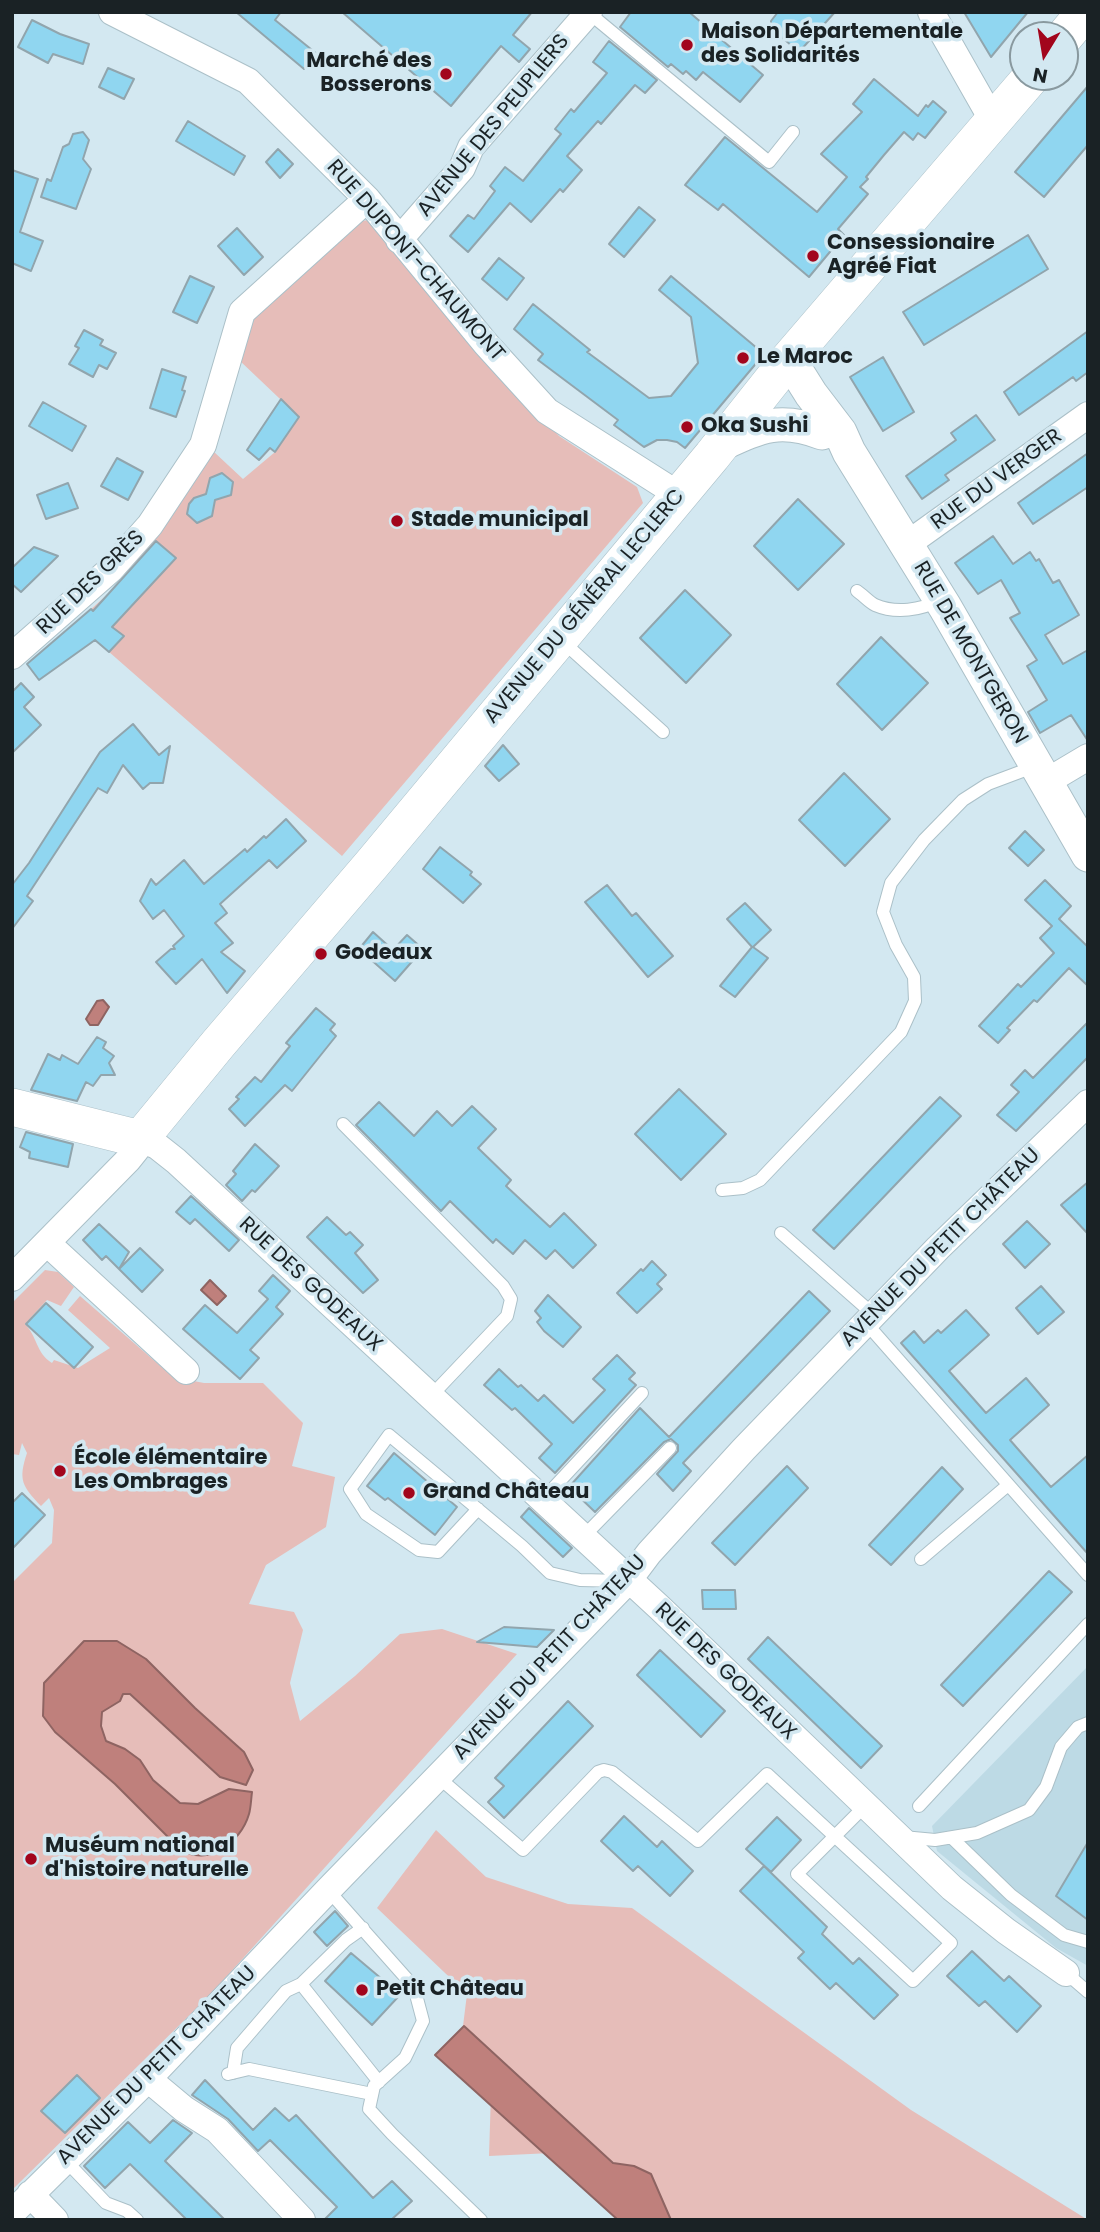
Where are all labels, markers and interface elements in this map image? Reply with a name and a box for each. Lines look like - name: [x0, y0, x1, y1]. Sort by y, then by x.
- place label: Maison Départementale des Solidarités: [701, 20, 963, 70]
- north arrow: [1009, 21, 1079, 91]
- street label: AVENUE DES PEUPLIERS: [413, 30, 575, 222]
- marker: Maison Départementale des Solidarités: [679, 37, 695, 53]
- place label: Marché des Bosserons: [306, 49, 432, 99]
- text: N: [1031, 61, 1050, 90]
- marker: Marché des Bosserons: [438, 66, 454, 82]
- street label: RUE DUPONT-CHAUMONT: [321, 155, 509, 367]
- place label: Consessionaire Agréé Fiat: [827, 231, 995, 281]
- marker: Consessionaire Agréé Fiat: [805, 248, 821, 264]
- place label: Le Maroc: [757, 345, 853, 371]
- marker: Le Maroc: [735, 350, 751, 366]
- place label: Oka Sushi: [701, 414, 808, 440]
- marker: Oka Sushi: [679, 419, 695, 435]
- street label: RUE DU VERGER: [927, 424, 1067, 536]
- street label: AVENUE DU GÉNÉRAL LECLERC: [480, 485, 690, 729]
- place label: Stade municipal: [411, 508, 589, 534]
- marker: Stade municipal: [389, 513, 405, 529]
- street label: RUE DES GRÈS: [32, 526, 150, 640]
- street label: RUE DE MONTGERON: [907, 557, 1033, 749]
- place label: Godeaux: [335, 941, 432, 967]
- marker: Godeaux: [313, 946, 329, 962]
- street label: AVENUE DU PETIT CHÂTEAU: [836, 1143, 1046, 1353]
- street label: RUE DES GODEAUX: [233, 1212, 387, 1358]
- place label: École élémentaire Les Ombrages: [74, 1446, 267, 1496]
- marker: École élémentaire Les Ombrages: [52, 1463, 68, 1479]
- place label: Grand Château: [423, 1480, 589, 1506]
- marker: Grand Château: [401, 1485, 417, 1501]
- street label: AVENUE DU PETIT CHÂTEAU: [448, 1550, 652, 1766]
- street label: RUE DES GODEAUX: [649, 1598, 801, 1746]
- place label: Muséum national d'histoire naturelle: [45, 1834, 249, 1884]
- marker: Muséum national d'histoire naturelle: [23, 1851, 39, 1867]
- street label: AVENUE DU PETIT CHÂTEAU: [52, 1961, 262, 2171]
- place label: Petit Château: [376, 1977, 524, 2003]
- marker: Petit Château: [354, 1982, 370, 1998]

